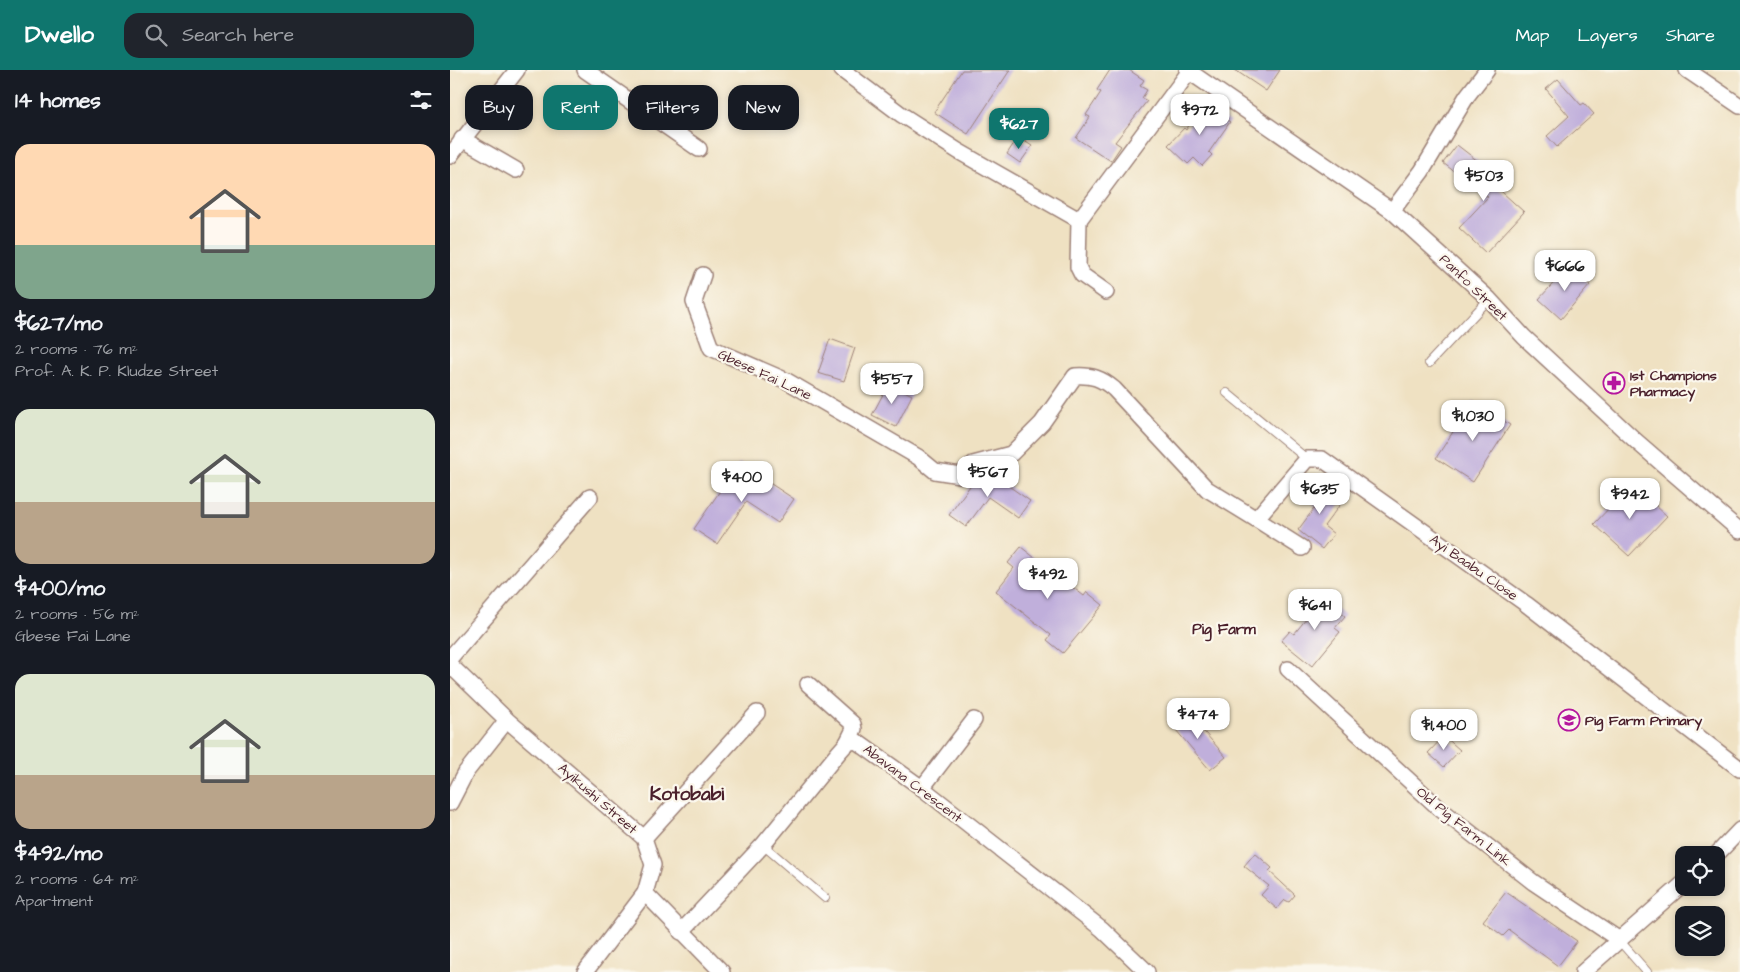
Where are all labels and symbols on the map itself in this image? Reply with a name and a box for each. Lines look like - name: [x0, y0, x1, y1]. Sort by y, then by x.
- pin: $972: [1170, 93, 1230, 136]
- pin: $627: [989, 108, 1049, 150]
- pin: $503: [1454, 160, 1514, 202]
- street label: Panfo Street: [1435, 250, 1512, 326]
- pin: $666: [1535, 250, 1595, 292]
- street label: Gbese Fai Lane: [714, 344, 815, 406]
- pin: $557: [862, 362, 922, 405]
- place label: 1st Champions Pharmacy: [1630, 366, 1717, 402]
- pharmacy icon: 1st Champions Pharmacy: [1602, 371, 1626, 395]
- pin: $1,030: [1432, 400, 1514, 442]
- pin: $567: [958, 456, 1018, 498]
- pin: $400: [712, 460, 772, 503]
- pin: $635: [1290, 472, 1350, 515]
- pin: $942: [1600, 478, 1660, 520]
- street label: Ayi Baabu Close: [1425, 530, 1522, 606]
- pin: $492: [1018, 558, 1078, 600]
- pin: $641: [1285, 588, 1345, 631]
- district label: Pig Farm: [1192, 619, 1256, 642]
- pin: $474: [1168, 698, 1228, 740]
- pin: $1,400: [1403, 708, 1485, 751]
- school or university icon: Pig Farm Primary: [1557, 708, 1581, 732]
- place label: Pig Farm Primary: [1585, 711, 1702, 732]
- street label: Abavana Crescent: [859, 740, 966, 828]
- street label: Ayikushi Street: [553, 759, 642, 839]
- district label: Kotobabi: [650, 781, 724, 808]
- street label: Old Pig Farm Link: [1412, 782, 1515, 872]

